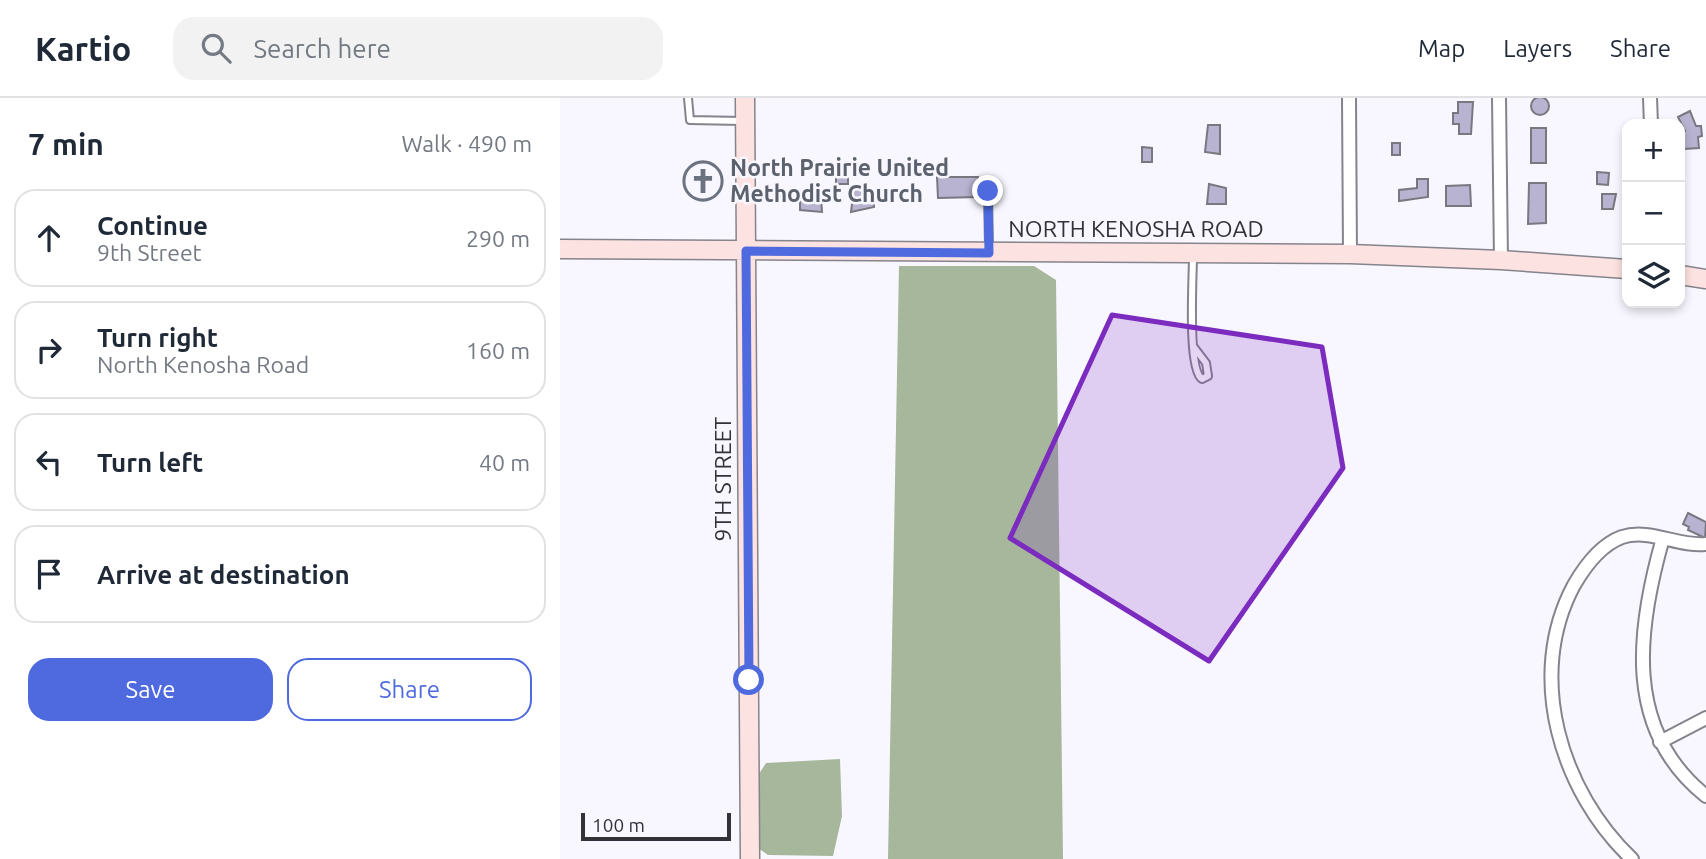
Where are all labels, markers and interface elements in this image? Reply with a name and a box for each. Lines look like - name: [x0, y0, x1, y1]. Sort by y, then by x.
- search box: [173, 17, 663, 80]
- icon: search: [197, 29, 235, 67]
- text: Kartio: [35, 30, 131, 67]
- text: Search here: [253, 34, 391, 63]
- text: Map: [1418, 35, 1465, 62]
- text: Layers: [1503, 35, 1572, 62]
- text: Share: [1610, 35, 1671, 62]
- map controls: [1622, 119, 1685, 308]
- button: +: [1622, 119, 1685, 182]
- text: 7 min: [28, 127, 104, 161]
- text: Walk · 490 m: [401, 131, 532, 156]
- place label: North Prairie United Methodist Church: [730, 155, 949, 206]
- church icon: North Prairie United Methodist Church: [682, 160, 724, 202]
- route end: [972, 175, 1003, 206]
- button: −: [1622, 182, 1685, 245]
- text: Continue: [97, 211, 208, 240]
- street label: NORTH KENOSHA ROAD: [1008, 216, 1264, 241]
- icon: ahead: [30, 219, 68, 257]
- text: 290 m: [466, 226, 530, 251]
- text: 9th Street: [97, 240, 202, 265]
- button: layers: [1622, 245, 1685, 308]
- text: Turn right: [97, 323, 218, 352]
- icon: right: [30, 331, 68, 369]
- text: 160 m: [466, 338, 530, 363]
- text: North Kenosha Road: [97, 352, 309, 377]
- street label: 9TH STREET: [710, 416, 735, 541]
- icon: left: [30, 443, 68, 481]
- text: Turn left: [97, 448, 203, 477]
- text: 40 m: [479, 450, 530, 475]
- icon: arrive: [30, 555, 68, 593]
- text: Arrive at destination: [97, 560, 350, 589]
- button: Save: [28, 658, 273, 721]
- button: Share: [287, 658, 532, 721]
- route start: [733, 664, 764, 695]
- scale bar: [581, 810, 732, 842]
- text: 100 m: [592, 814, 645, 836]

